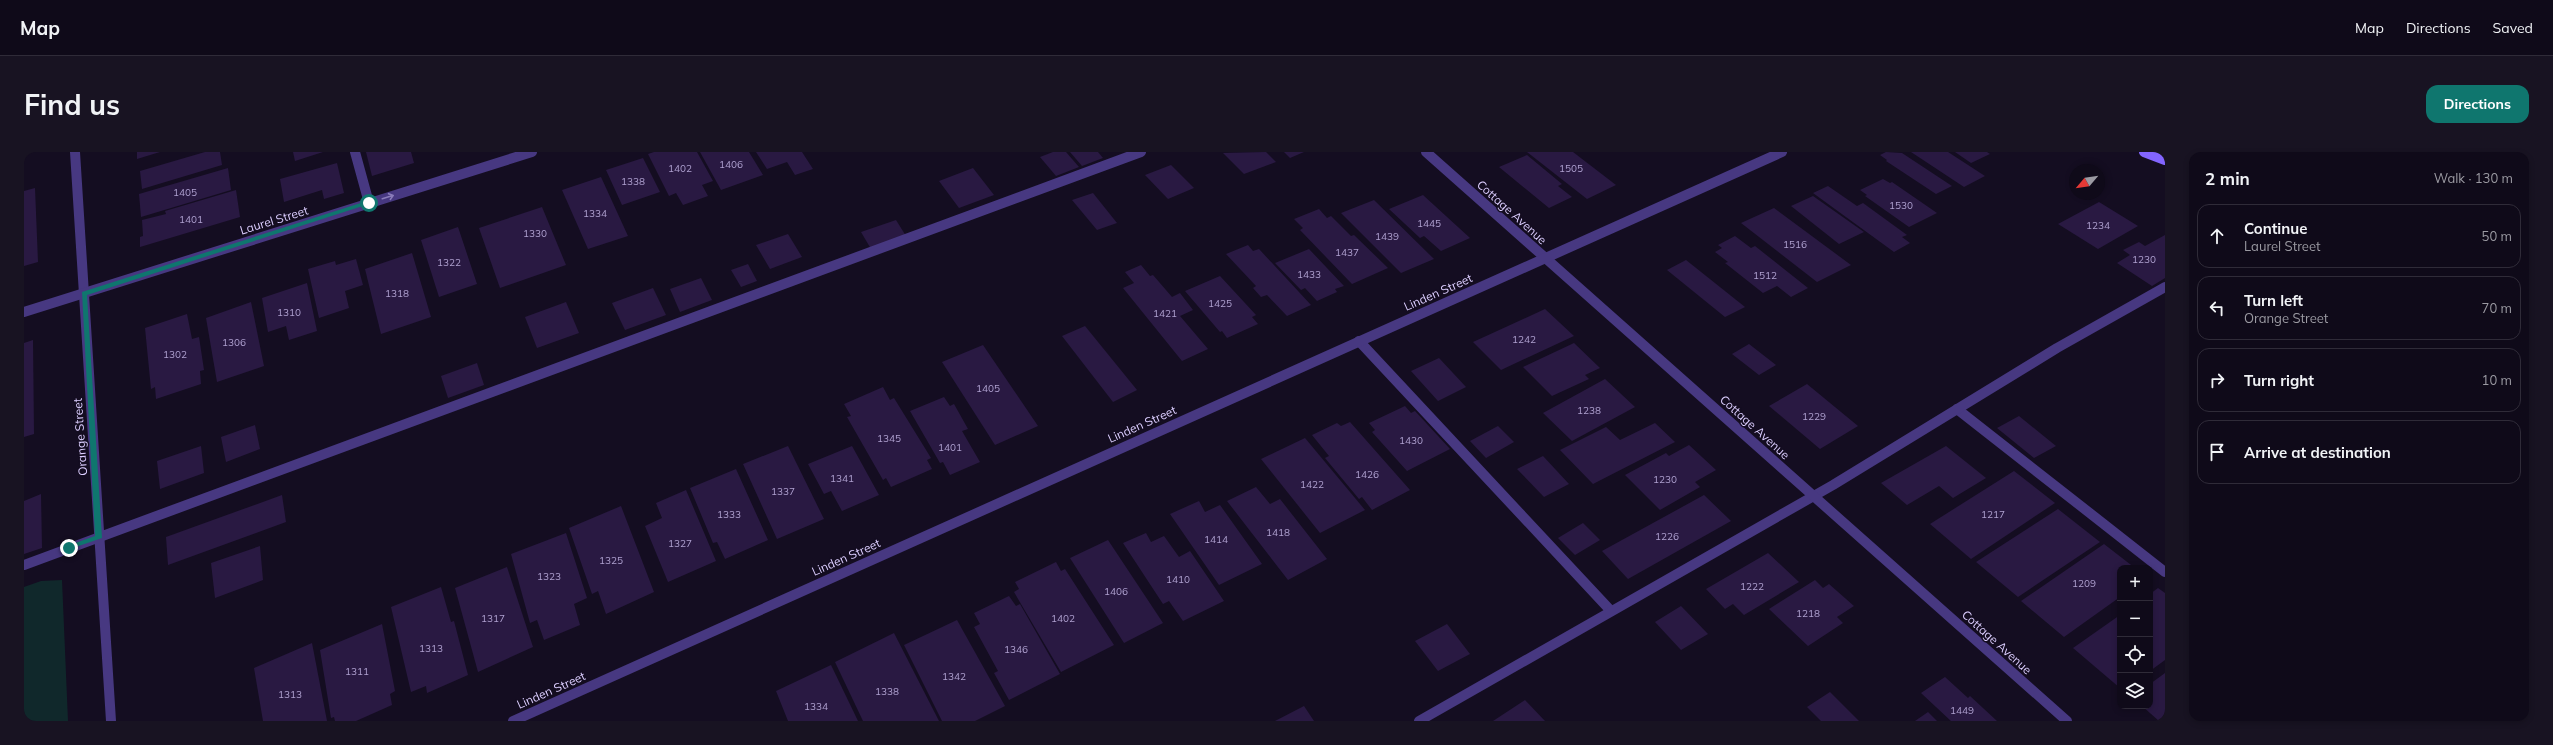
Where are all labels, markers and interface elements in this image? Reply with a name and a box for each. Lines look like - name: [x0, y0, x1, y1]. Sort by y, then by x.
- text: Map: [20, 16, 60, 40]
- text: Map: [2355, 19, 2384, 37]
- text: Directions: [2406, 19, 2471, 37]
- text: Saved: [2493, 19, 2533, 37]
- button: Directions: [2426, 85, 2529, 123]
- text: Find us: [24, 87, 120, 122]
- house number: 1406: [719, 158, 743, 171]
- house number: 1402: [668, 162, 692, 175]
- house number: 1505: [1559, 162, 1583, 175]
- north arrow: [2069, 164, 2105, 200]
- text: 2 min: [2205, 168, 2250, 189]
- text: Walk · 130 m: [2434, 170, 2513, 186]
- house number: 1338: [621, 175, 645, 188]
- street label: Cottage Avenue: [1474, 177, 1550, 247]
- house number: 1405: [173, 186, 197, 199]
- one-way arrow: [381, 193, 394, 200]
- route start: [360, 194, 378, 212]
- house number: 1530: [1889, 199, 1913, 212]
- street label: Laurel Street: [238, 202, 310, 238]
- house number: 1334: [583, 207, 607, 220]
- house number: 1401: [179, 213, 203, 226]
- house number: 1445: [1417, 217, 1441, 230]
- house number: 1234: [2086, 219, 2110, 232]
- text: Continue: [2244, 219, 2307, 238]
- icon: ahead: [2206, 225, 2228, 247]
- house number: 1330: [523, 227, 547, 240]
- text: 50 m: [2482, 228, 2512, 244]
- house number: 1439: [1375, 230, 1399, 243]
- house number: 1516: [1783, 238, 1807, 251]
- text: Laurel Street: [2244, 238, 2321, 254]
- house number: 1437: [1335, 246, 1359, 259]
- house number: 1230: [2132, 253, 2156, 266]
- house number: 1322: [437, 256, 461, 269]
- house number: 1433: [1297, 268, 1321, 281]
- house number: 1512: [1753, 269, 1777, 282]
- street label: Linden Street: [1401, 270, 1475, 314]
- house number: 1318: [385, 287, 409, 300]
- text: Turn left: [2244, 291, 2303, 310]
- house number: 1425: [1208, 297, 1232, 310]
- icon: left: [2206, 297, 2228, 319]
- text: 70 m: [2482, 300, 2512, 316]
- house number: 1310: [277, 306, 301, 319]
- house number: 1421: [1153, 307, 1177, 320]
- text: Orange Street: [2244, 310, 2328, 326]
- house number: 1242: [1512, 333, 1536, 346]
- house number: 1306: [222, 336, 246, 349]
- house number: 1302: [163, 348, 187, 361]
- icon: right: [2206, 369, 2228, 391]
- text: Turn right: [2244, 371, 2314, 390]
- text: 10 m: [2482, 372, 2512, 388]
- house number: 1405: [976, 382, 1000, 395]
- street label: Cottage Avenue: [1717, 392, 1793, 462]
- street label: Orange Street: [70, 398, 90, 476]
- street label: Linden Street: [1105, 402, 1179, 446]
- house number: 1238: [1577, 404, 1601, 417]
- house number: 1229: [1802, 410, 1826, 423]
- house number: 1345: [877, 432, 901, 445]
- house number: 1430: [1399, 434, 1423, 447]
- house number: 1401: [938, 441, 962, 454]
- icon: arrive: [2206, 441, 2228, 463]
- text: Arrive at destination: [2244, 443, 2391, 462]
- house number: 1426: [1355, 468, 1379, 481]
- house number: 1341: [830, 472, 854, 485]
- house number: 1230: [1653, 473, 1677, 486]
- house number: 1422: [1300, 478, 1324, 491]
- house number: 1337: [771, 485, 795, 498]
- house number: 1333: [717, 508, 741, 521]
- house number: 1217: [1981, 508, 2005, 521]
- house number: 1418: [1266, 526, 1290, 539]
- house number: 1226: [1655, 530, 1679, 543]
- house number: 1414: [1204, 533, 1228, 546]
- street label: Linden Street: [809, 535, 883, 579]
- house number: 1327: [668, 537, 692, 550]
- route end: [60, 539, 78, 557]
- house number: 1325: [599, 554, 623, 567]
- map controls: [2117, 565, 2153, 709]
- button: +: [2117, 565, 2153, 601]
- house number: 1323: [537, 570, 561, 583]
- house number: 1410: [1166, 573, 1190, 586]
- house number: 1209: [2072, 577, 2096, 590]
- house number: 1222: [1740, 580, 1764, 593]
- house number: 1406: [1104, 585, 1128, 598]
- button: −: [2117, 601, 2153, 637]
- house number: 1218: [1796, 607, 1820, 620]
- street label: Cottage Avenue: [1959, 607, 2035, 677]
- house number: 1317: [481, 612, 505, 625]
- house number: 1402: [1051, 612, 1075, 625]
- button: locate: [2117, 637, 2153, 673]
- house number: 1313: [419, 642, 443, 655]
- house number: 1346: [1004, 643, 1028, 656]
- house number: 1311: [345, 665, 369, 678]
- street label: Linden Street: [514, 668, 588, 712]
- house number: 1342: [942, 670, 966, 683]
- button: layers: [2117, 673, 2153, 709]
- house number: 1338: [875, 685, 899, 698]
- house number: 1313: [278, 688, 302, 701]
- house number: 1334: [804, 700, 828, 713]
- house number: 1449: [1950, 704, 1974, 717]

